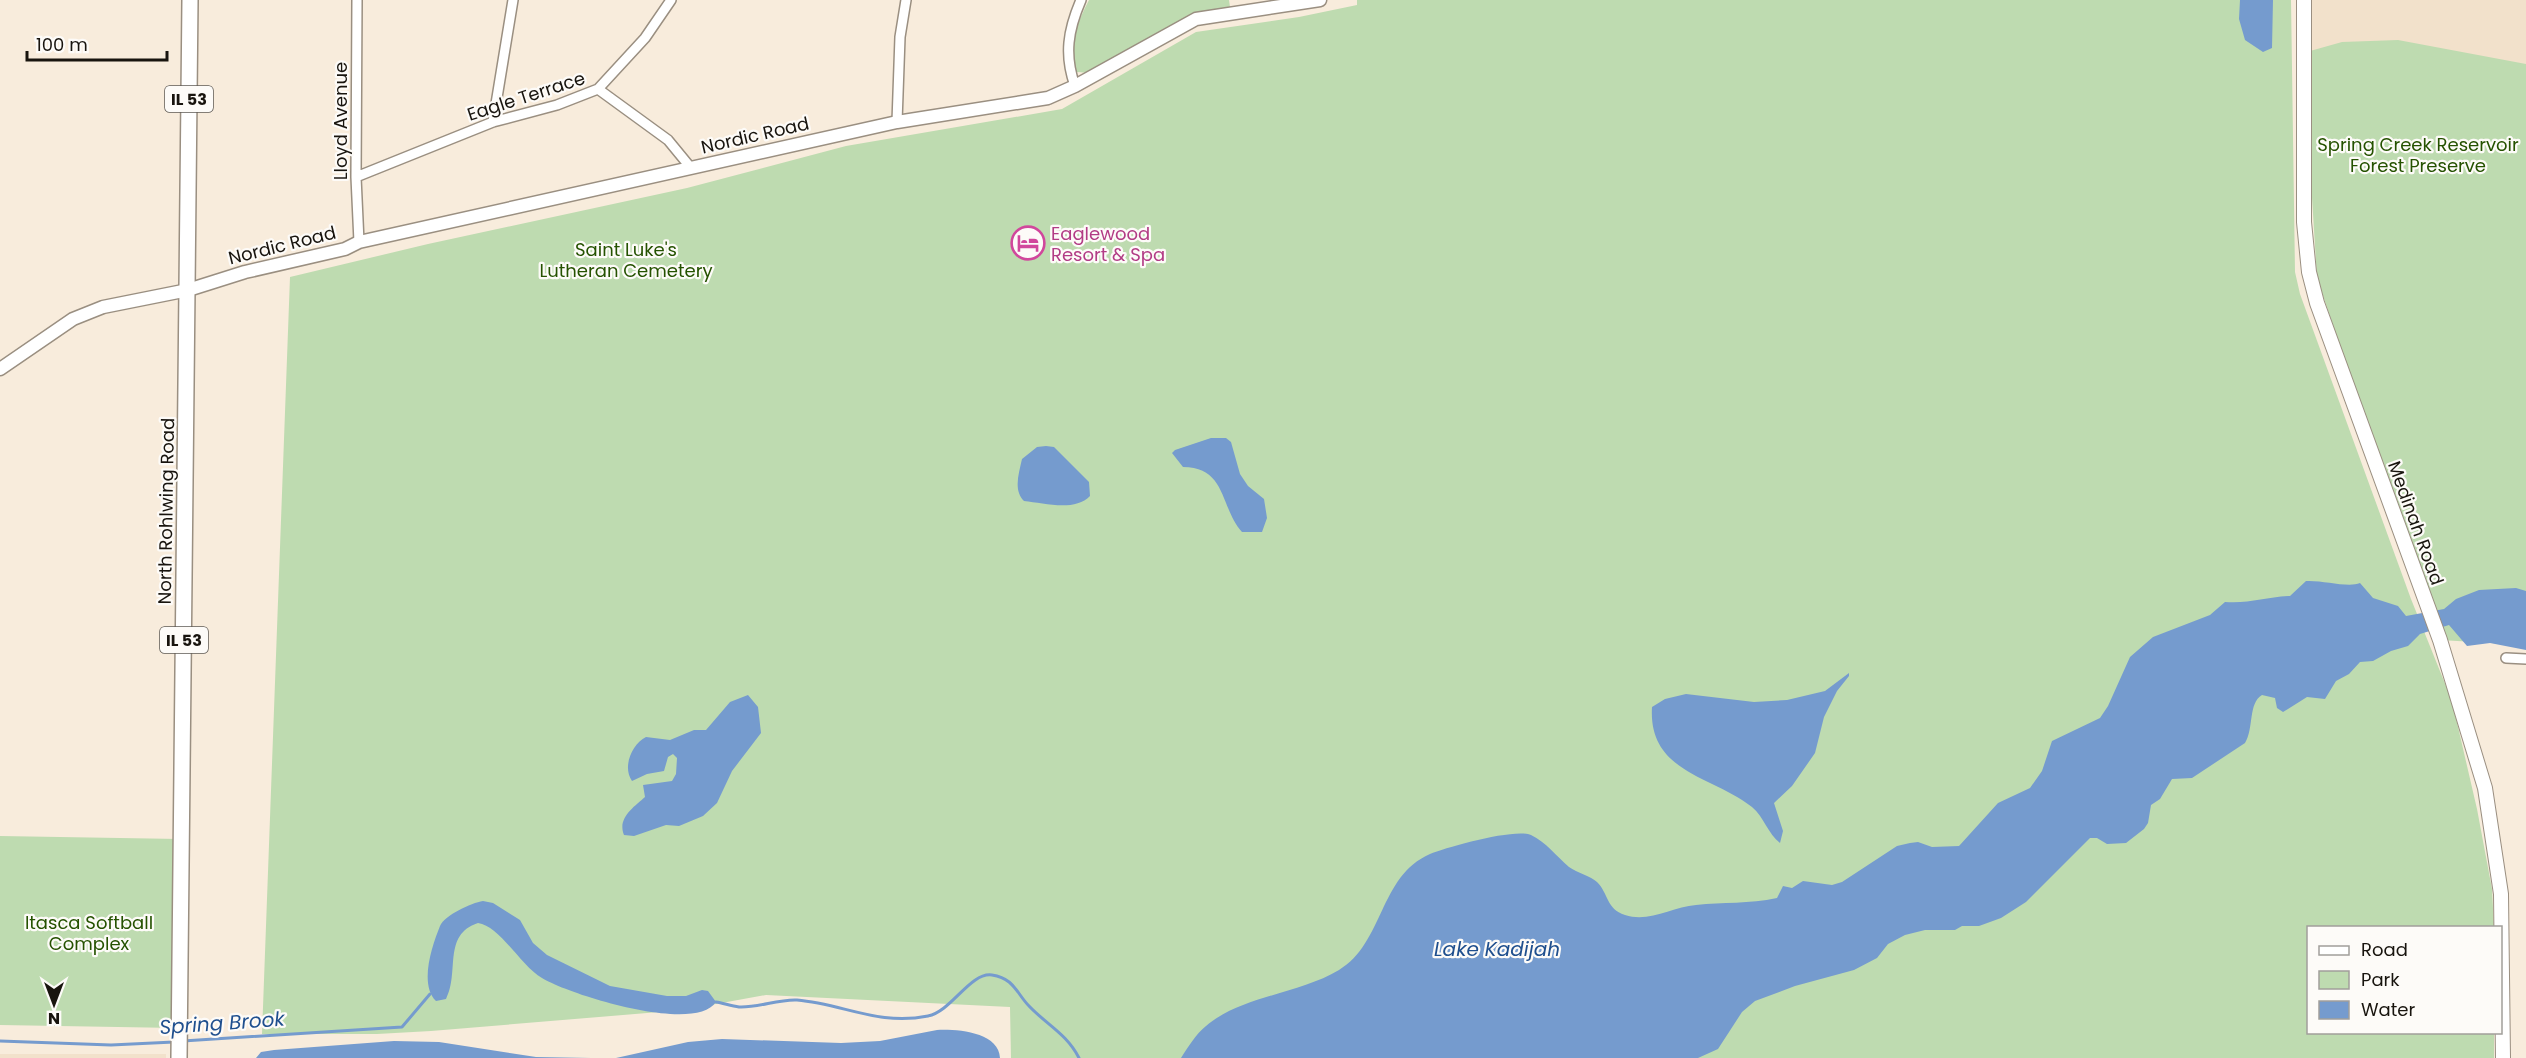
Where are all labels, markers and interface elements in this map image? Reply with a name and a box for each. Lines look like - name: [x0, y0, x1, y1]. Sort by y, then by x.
- scale bar: [27, 24, 166, 62]
- text: 100 m: [36, 32, 88, 57]
- street label: Lloyd Avenue: [328, 62, 353, 180]
- street label: Eagle Terrace: [464, 65, 588, 127]
- road number: IL 53: [165, 86, 213, 112]
- street label: Nordic Road: [699, 110, 811, 160]
- park label: Spring Creek Reservoir Forest Preserve: [2317, 132, 2519, 178]
- street label: Nordic Road: [226, 220, 338, 270]
- place label: Eaglewood Resort & Spa: [1051, 221, 1165, 267]
- hotel icon: Eaglewood Resort & Spa: [1010, 225, 1046, 261]
- park label: Saint Luke's Lutheran Cemetery: [539, 237, 713, 283]
- street label: North Rohlwing Road: [152, 417, 180, 605]
- street label: Medinah Road: [2382, 458, 2450, 588]
- road number: IL 53: [160, 627, 208, 653]
- park label: Itasca Softball Complex: [25, 910, 153, 956]
- legend: [2307, 926, 2502, 1034]
- water label: Lake Kadijah: [1434, 935, 1560, 963]
- text: Road: [2361, 937, 2408, 962]
- text: Park: [2361, 967, 2400, 992]
- north arrow: [24, 974, 84, 1034]
- text: Water: [2361, 997, 2415, 1022]
- water label: Spring Brook: [158, 1005, 287, 1041]
- text: N: [48, 1007, 60, 1030]

